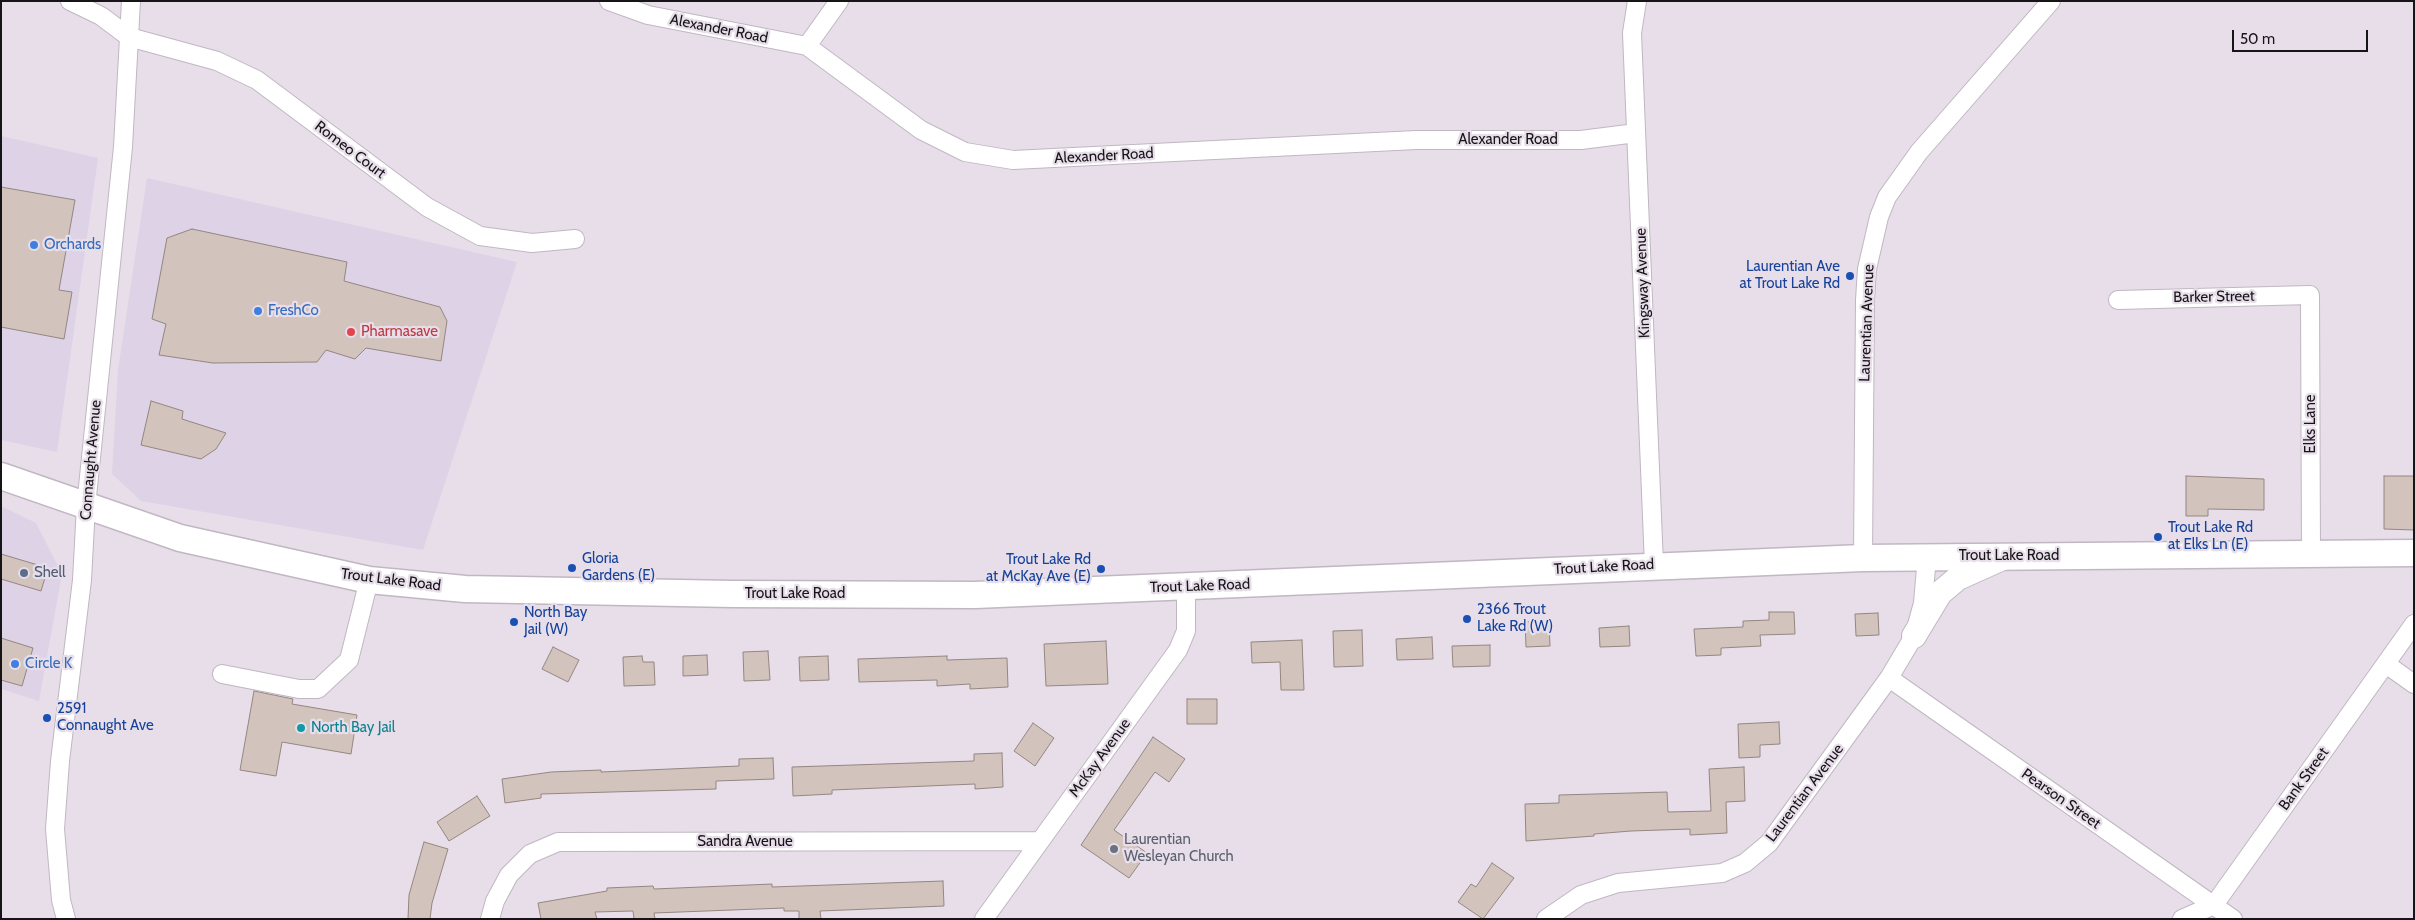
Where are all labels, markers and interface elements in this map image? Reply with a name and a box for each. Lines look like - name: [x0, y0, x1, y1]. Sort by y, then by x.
- street label: Alexander Road: [668, 11, 770, 47]
- scale bar: [2235, 20, 2371, 52]
- text: 50 m: [2240, 30, 2275, 48]
- street label: Romeo Court: [311, 117, 389, 183]
- street label: Alexander Road: [1458, 131, 1558, 149]
- street label: Alexander Road: [1054, 144, 1154, 168]
- street label: Kingsway Avenue: [1632, 228, 1654, 338]
- place label: Orchards: [44, 236, 101, 254]
- marker: Orchards: [28, 239, 40, 251]
- place label: Laurentian Ave at Trout Lake Rd: [1740, 258, 1840, 293]
- street label: Laurentian Avenue: [1856, 264, 1878, 382]
- marker: Laurentian Ave at Trout Lake Rd: [1844, 270, 1856, 282]
- street label: Barker Street: [2173, 287, 2255, 307]
- place label: FreshCo: [268, 302, 319, 320]
- marker: FreshCo: [252, 305, 264, 317]
- place label: Pharmasave: [361, 323, 438, 341]
- marker: Pharmasave: [345, 326, 357, 338]
- street label: Elks Lane: [2302, 395, 2320, 453]
- street label: Connaught Avenue: [77, 399, 105, 521]
- place label: Trout Lake Rd at Elks Ln (E): [2168, 519, 2253, 554]
- marker: Trout Lake Rd at Elks Ln (E): [2152, 531, 2164, 543]
- street label: Trout Lake Road: [1959, 547, 2059, 565]
- place label: Gloria Gardens (E): [582, 550, 655, 585]
- place label: Trout Lake Rd at McKay Ave (E): [986, 551, 1091, 586]
- street label: Trout Lake Road: [1553, 555, 1655, 579]
- marker: Gloria Gardens (E): [566, 562, 578, 574]
- marker: Trout Lake Rd at McKay Ave (E): [1095, 563, 1107, 575]
- place label: Shell: [34, 564, 66, 582]
- street label: Trout Lake Road: [340, 565, 442, 595]
- marker: Shell: [18, 567, 30, 579]
- street label: Trout Lake Road: [1149, 575, 1251, 597]
- street label: Trout Lake Road: [745, 585, 845, 603]
- place label: 2366 Trout Lake Rd (W): [1477, 601, 1553, 636]
- place label: North Bay Jail (W): [524, 604, 587, 639]
- marker: 2366 Trout Lake Rd (W): [1461, 613, 1473, 625]
- marker: North Bay Jail (W): [508, 616, 520, 628]
- place label: Circle K: [25, 655, 72, 673]
- marker: Circle K: [9, 658, 21, 670]
- place label: 2591 Connaught Ave: [57, 700, 154, 735]
- marker: 2591 Connaught Ave: [41, 712, 53, 724]
- street label: McKay Avenue: [1066, 715, 1134, 801]
- place label: North Bay Jail: [311, 719, 395, 737]
- marker: North Bay Jail: [295, 722, 307, 734]
- street label: Laurentian Avenue: [1762, 741, 1848, 845]
- street label: Bank Street: [2275, 744, 2333, 814]
- street label: Pearson Street: [2018, 765, 2104, 833]
- place label: Laurentian Wesleyan Church: [1124, 831, 1234, 866]
- street label: Sandra Avenue: [697, 833, 793, 851]
- marker: Laurentian Wesleyan Church: [1108, 843, 1120, 855]

